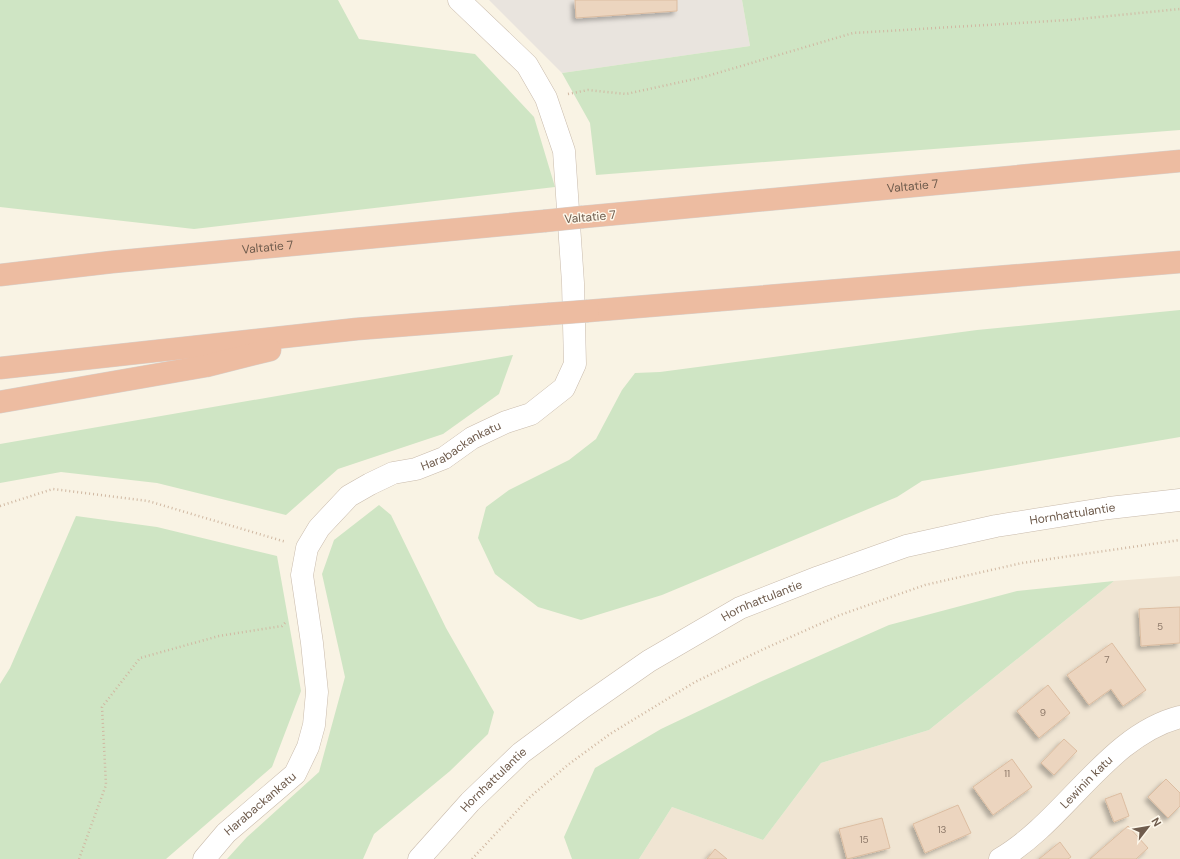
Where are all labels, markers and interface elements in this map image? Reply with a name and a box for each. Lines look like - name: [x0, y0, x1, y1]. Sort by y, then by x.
- street label: Valtatie 7: [886, 176, 939, 196]
- street label: Valtatie 7: [564, 207, 616, 227]
- street label: Valtatie 7: [241, 237, 294, 258]
- street label: Harabackankatu: [418, 417, 504, 474]
- street label: Hornhattulantie: [1028, 499, 1116, 529]
- street label: Hornhattulantie: [718, 576, 805, 625]
- house number: 5: [1157, 620, 1163, 633]
- house number: 7: [1104, 653, 1110, 666]
- house number: 9: [1040, 706, 1046, 719]
- street label: Hornhattulantie: [457, 743, 530, 815]
- street label: Lewinin katu: [1057, 752, 1116, 812]
- house number: 11: [1004, 767, 1010, 780]
- street label: Harabackankatu: [221, 768, 300, 839]
- north arrow: [1128, 807, 1168, 847]
- text: N: [1149, 815, 1165, 829]
- house number: 13: [937, 823, 947, 836]
- house number: 15: [859, 833, 869, 846]

